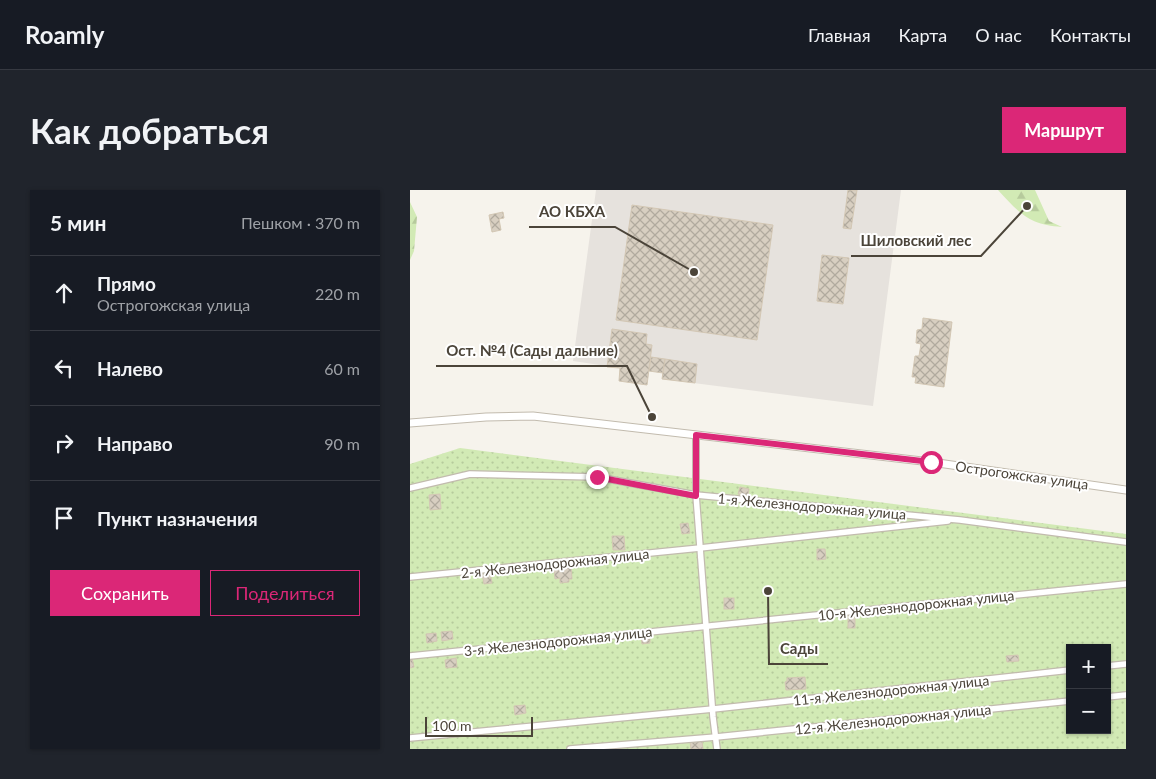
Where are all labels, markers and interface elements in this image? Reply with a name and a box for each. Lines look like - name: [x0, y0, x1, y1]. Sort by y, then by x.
- text: Roamly: [25, 20, 104, 49]
- text: Главная: [808, 24, 871, 46]
- text: Карта: [899, 24, 947, 46]
- text: О нас: [975, 24, 1022, 46]
- text: Контакты: [1050, 24, 1131, 46]
- button: Маршрут: [1002, 107, 1126, 153]
- text: Как добраться: [30, 109, 269, 151]
- callout: АО КБХА: [529, 197, 615, 227]
- text: АО КБХА: [538, 202, 606, 220]
- text: 5 мин: [50, 210, 107, 235]
- text: Пешком · 370 m: [241, 213, 360, 232]
- callout: Шиловский лес: [851, 226, 981, 256]
- text: Шиловский лес: [861, 231, 971, 249]
- text: Прямо: [97, 272, 156, 295]
- icon: ahead: [50, 279, 78, 307]
- text: 220 m: [315, 284, 360, 303]
- text: Острогожская улица: [97, 295, 250, 314]
- callout: Ост. №4 (Сады дальние): [436, 336, 627, 366]
- text: Ост. №4 (Сады дальние): [446, 341, 618, 359]
- icon: left: [50, 354, 78, 382]
- text: Налево: [97, 357, 163, 380]
- text: 60 m: [324, 359, 360, 378]
- icon: right: [50, 429, 78, 457]
- text: Направо: [97, 432, 173, 455]
- text: 90 m: [324, 434, 360, 453]
- route start: [920, 451, 943, 474]
- street label: Острогожская улица: [954, 457, 1090, 493]
- route end: [586, 466, 609, 489]
- street label: 1-я Железнодорожная улица: [717, 489, 907, 523]
- icon: arrive: [50, 504, 78, 532]
- text: Пункт назначения: [97, 507, 258, 530]
- street label: 2-я Железнодорожная улица: [460, 545, 650, 581]
- button: Сохранить: [50, 570, 200, 616]
- button: Поделиться: [210, 570, 360, 616]
- street label: 10-я Железнодорожная улица: [817, 586, 1015, 624]
- street label: 3-я Железнодорожная улица: [463, 623, 653, 659]
- callout: Сады: [769, 634, 828, 664]
- text: Сады: [780, 639, 818, 657]
- map controls: [1066, 644, 1111, 734]
- button: +: [1066, 644, 1111, 689]
- street label: 11-я Железнодорожная улица: [792, 671, 990, 709]
- button: −: [1066, 689, 1111, 734]
- street label: 12-я Железнодорожная улица: [794, 700, 992, 738]
- scale bar: [425, 714, 532, 737]
- text: 100 m: [432, 717, 471, 734]

